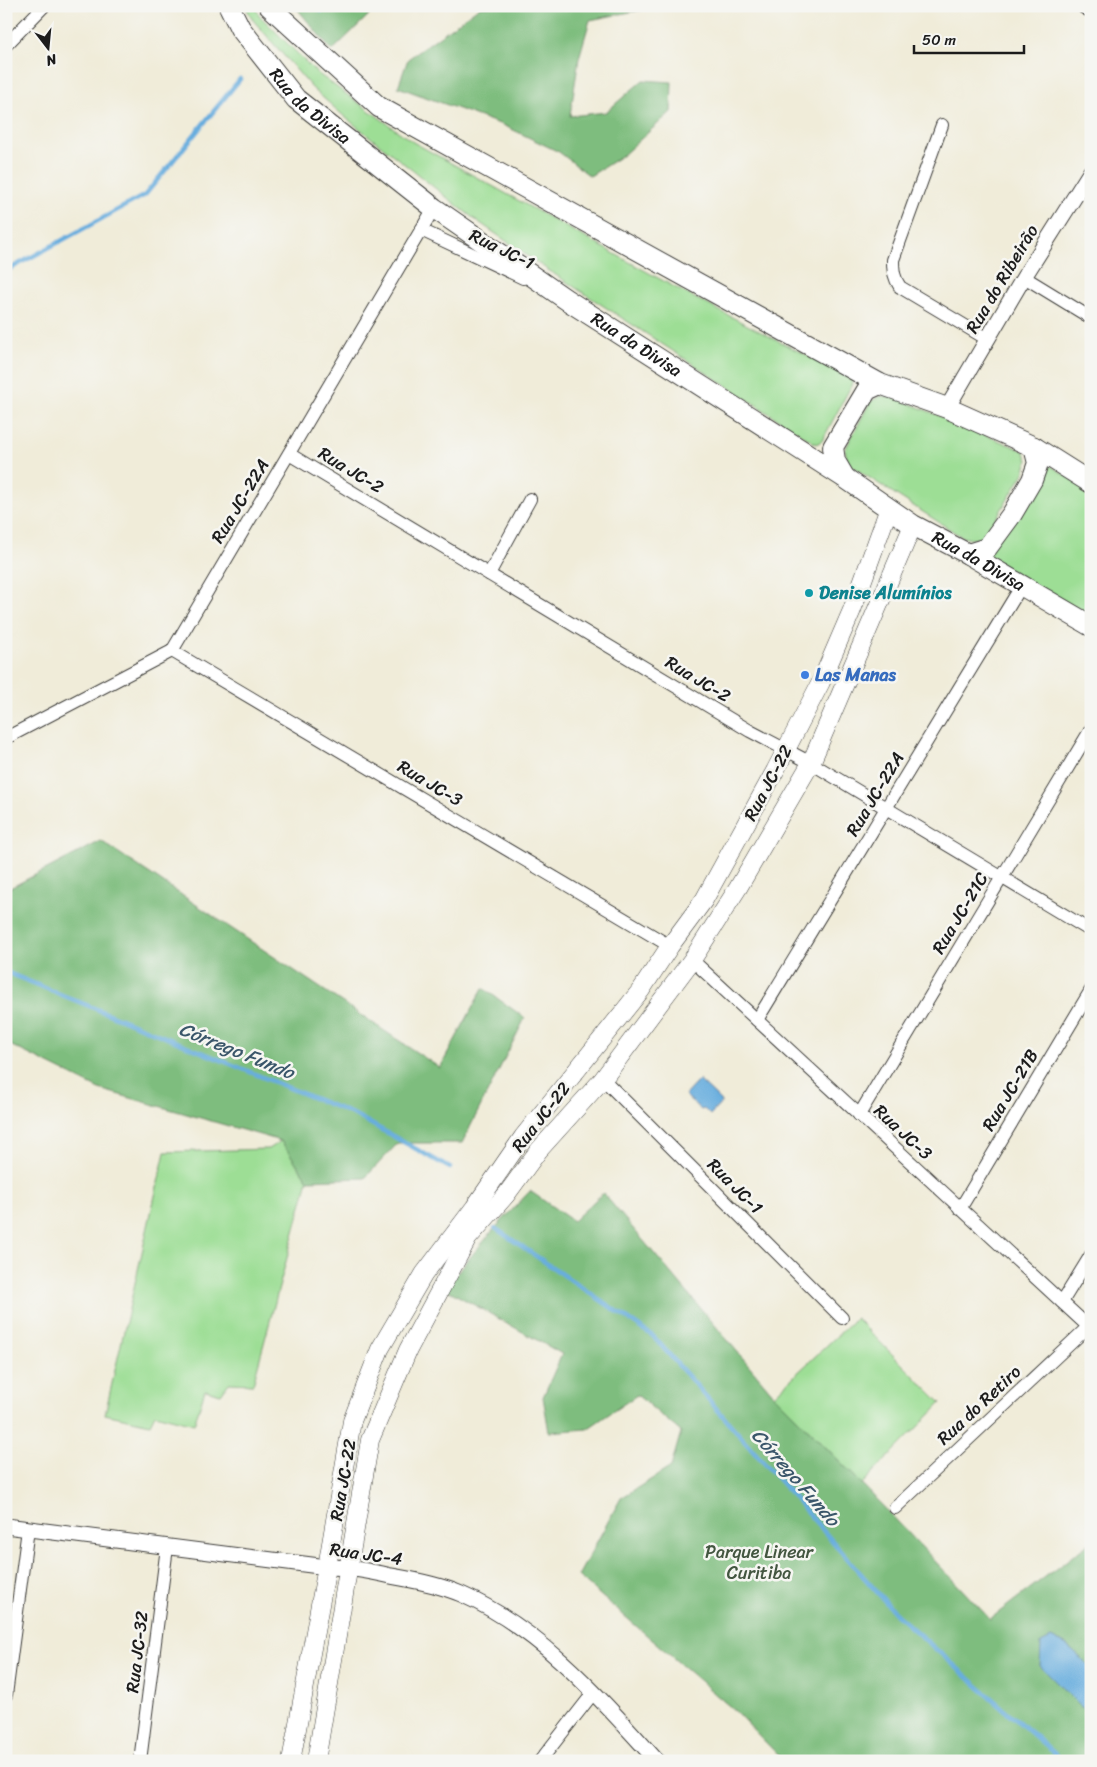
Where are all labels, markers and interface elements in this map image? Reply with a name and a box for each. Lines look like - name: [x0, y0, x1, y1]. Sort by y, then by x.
- north arrow: [22, 22, 72, 72]
- scale bar: [914, 22, 1024, 54]
- text: 50 m: [922, 27, 957, 53]
- text: N: [43, 46, 61, 73]
- street label: Rua da Divisa: [261, 60, 358, 153]
- street label: Rua do Ribeirão: [957, 218, 1047, 340]
- street label: Rua JC-1: [464, 219, 541, 279]
- street label: Rua da Divisa: [584, 303, 688, 386]
- street label: Rua JC-2: [312, 438, 390, 502]
- street label: Rua JC-22A: [202, 452, 278, 550]
- street label: Rua da Divisa: [926, 522, 1031, 600]
- place label: Denise Alumínios: [819, 577, 952, 609]
- marker: Denise Alumínios: [803, 587, 815, 599]
- street label: Rua JC-2: [659, 647, 737, 711]
- place label: Las Manas: [815, 659, 896, 691]
- marker: Las Manas: [799, 669, 811, 681]
- street label: Rua JC-22: [734, 739, 802, 827]
- street label: Rua JC-22A: [837, 745, 913, 843]
- street label: Rua JC-3: [391, 751, 469, 815]
- street label: Rua JC-21C: [923, 865, 998, 960]
- water label: Córrego Fundo: [174, 1012, 301, 1089]
- street label: Rua JC-21B: [973, 1043, 1047, 1137]
- street label: Rua JC-22: [503, 1075, 579, 1159]
- street label: Rua JC-3: [866, 1096, 940, 1168]
- street label: Rua JC-1: [699, 1150, 771, 1222]
- street label: Rua do Retiro: [929, 1357, 1029, 1453]
- water label: Córrego Fundo: [743, 1421, 849, 1536]
- street label: Rua JC-22: [320, 1437, 366, 1523]
- street label: Rua JC-4: [328, 1533, 404, 1575]
- park label: Parque Linear Curitiba: [705, 1536, 815, 1589]
- street label: Rua JC-32: [116, 1609, 158, 1695]

